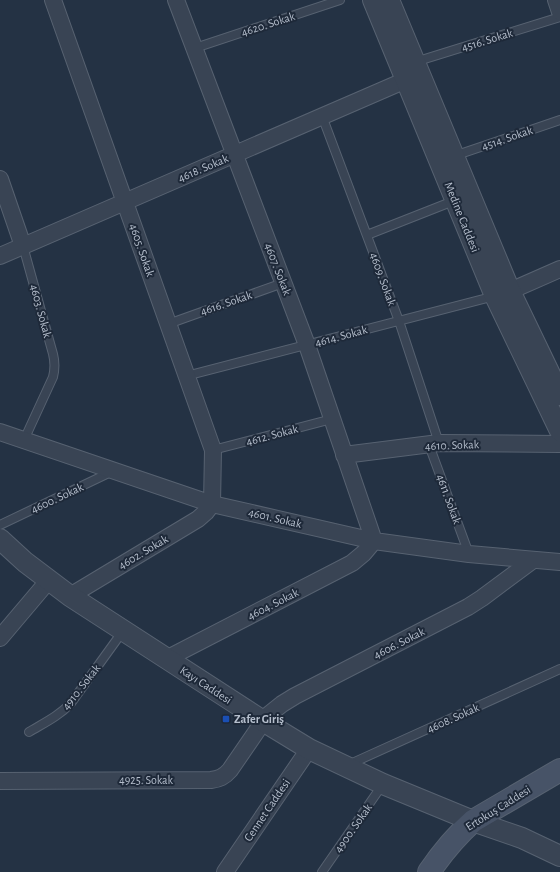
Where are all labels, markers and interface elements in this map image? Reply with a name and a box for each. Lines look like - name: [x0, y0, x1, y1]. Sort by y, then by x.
- street label: 4620. Sokak: [240, 10, 297, 38]
- street label: 4516. Sokak: [460, 26, 515, 53]
- street label: 4514. Sokak: [480, 124, 534, 152]
- street label: 4618. Sokak: [176, 152, 230, 184]
- street label: Medine Caddesi: [442, 180, 482, 254]
- street label: 4605. Sokak: [127, 222, 157, 278]
- street label: 4607. Sokak: [263, 241, 294, 297]
- street label: 4609. Sokak: [368, 251, 398, 308]
- street label: 4603. Sokak: [28, 283, 54, 340]
- street label: 4616. Sokak: [199, 288, 254, 317]
- street label: 4614. Sokak: [314, 323, 369, 349]
- street label: 4612. Sokak: [245, 422, 300, 448]
- street label: 4610. Sokak: [425, 438, 480, 452]
- street label: 4611. Sokak: [434, 473, 464, 526]
- street label: 4600. Sokak: [29, 480, 86, 515]
- street label: 4601. Sokak: [247, 506, 303, 530]
- street label: 4602. Sokak: [116, 532, 170, 571]
- street label: 4604. Sokak: [245, 586, 301, 622]
- street label: 4606. Sokak: [371, 625, 427, 661]
- street label: 4910. Sokak: [60, 662, 103, 712]
- street label: Kayı Caddesi: [177, 664, 234, 707]
- street label: 4608. Sokak: [425, 701, 481, 735]
- place label: Zafer Giriş: [234, 713, 284, 725]
- marker: Zafer Giriş: [221, 714, 231, 724]
- street label: 4925. Sokak: [119, 774, 174, 786]
- street label: Cennet Caddesi: [242, 777, 292, 843]
- street label: Ertokuş Caddesi: [463, 783, 533, 833]
- street label: 4900. Sokak: [332, 801, 374, 855]

